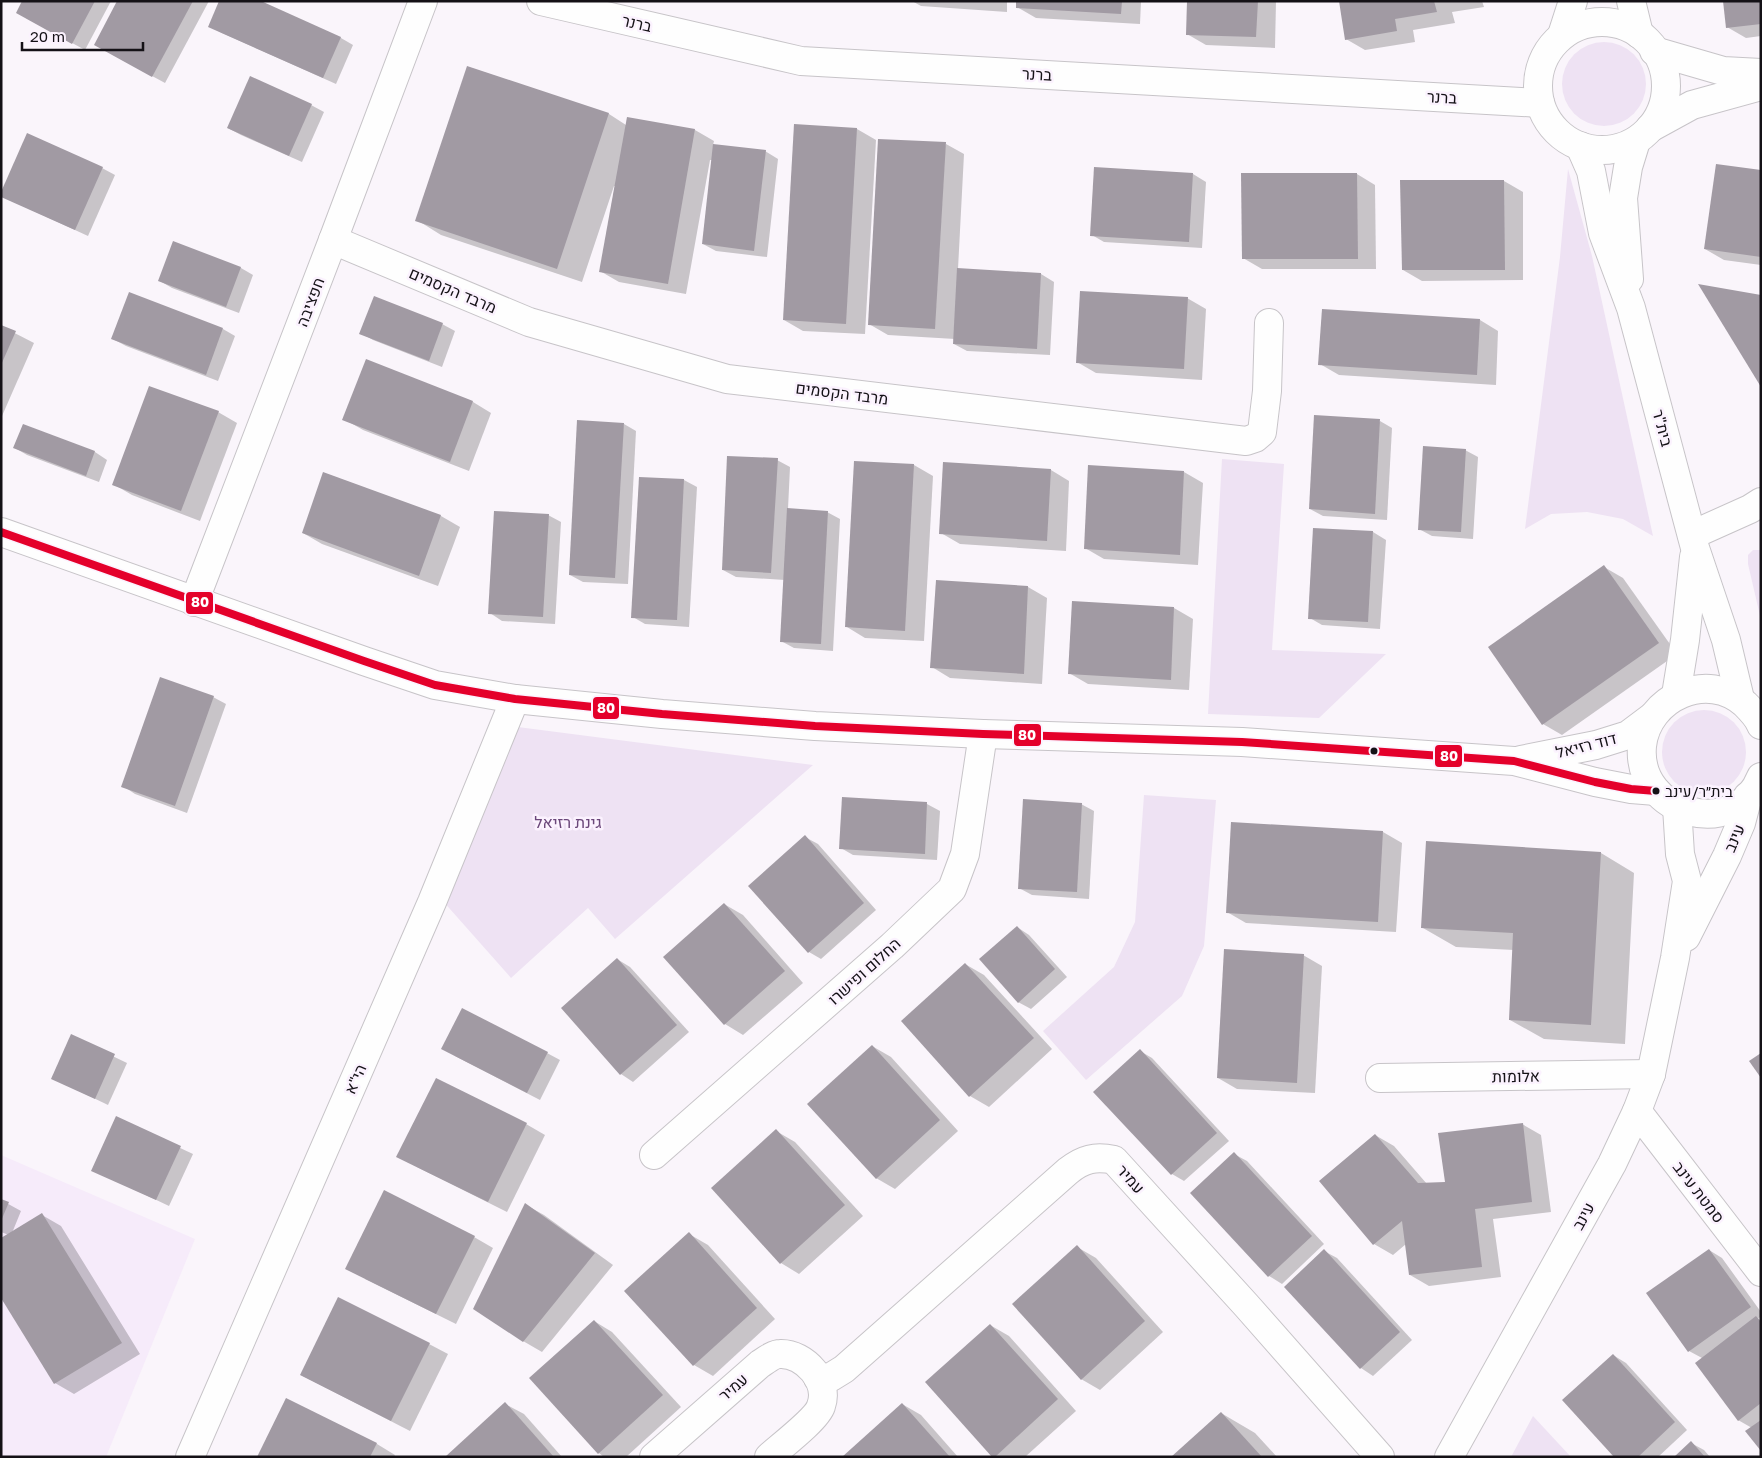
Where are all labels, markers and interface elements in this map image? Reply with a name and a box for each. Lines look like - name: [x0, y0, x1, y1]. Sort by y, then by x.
- street label: ברנר: [620, 10, 654, 36]
- scale bar: [22, 20, 144, 52]
- text: 20 m: [30, 27, 65, 45]
- street label: ברנר: [1022, 63, 1053, 85]
- street label: ברנר: [1427, 86, 1458, 108]
- street label: מרבד הקסמים: [406, 263, 500, 317]
- street label: חפציבה: [291, 275, 329, 329]
- street label: מרבד הקסמים: [794, 377, 890, 409]
- street label: בית"ר: [1649, 407, 1678, 449]
- line badge: 80: [185, 591, 214, 615]
- text: 80: [191, 593, 209, 610]
- line badge: 80: [592, 696, 620, 720]
- text: 80: [597, 699, 615, 716]
- line badge: 80: [1013, 723, 1042, 747]
- text: 80: [1018, 726, 1036, 743]
- street label: דוד רזיאל: [1553, 728, 1619, 762]
- line badge: 80: [1434, 744, 1463, 768]
- unlabelled marker: [1369, 746, 1379, 756]
- text: 80: [1440, 747, 1458, 764]
- place label: בית״ר/עינב: [1665, 782, 1733, 800]
- marker: בית״ר/עינב: [1651, 786, 1661, 796]
- park label: גינת רזיאל: [534, 812, 602, 832]
- street label: עינב: [1719, 821, 1749, 855]
- street label: החלום ופישרו: [823, 933, 905, 1009]
- street label: הי"א: [340, 1061, 370, 1097]
- street label: אלומות: [1492, 1066, 1540, 1086]
- street label: סמטת עינב: [1669, 1157, 1729, 1227]
- street label: עמיר: [1113, 1160, 1149, 1198]
- street label: עינב: [1567, 1199, 1599, 1233]
- street label: עמיר: [714, 1369, 752, 1405]

